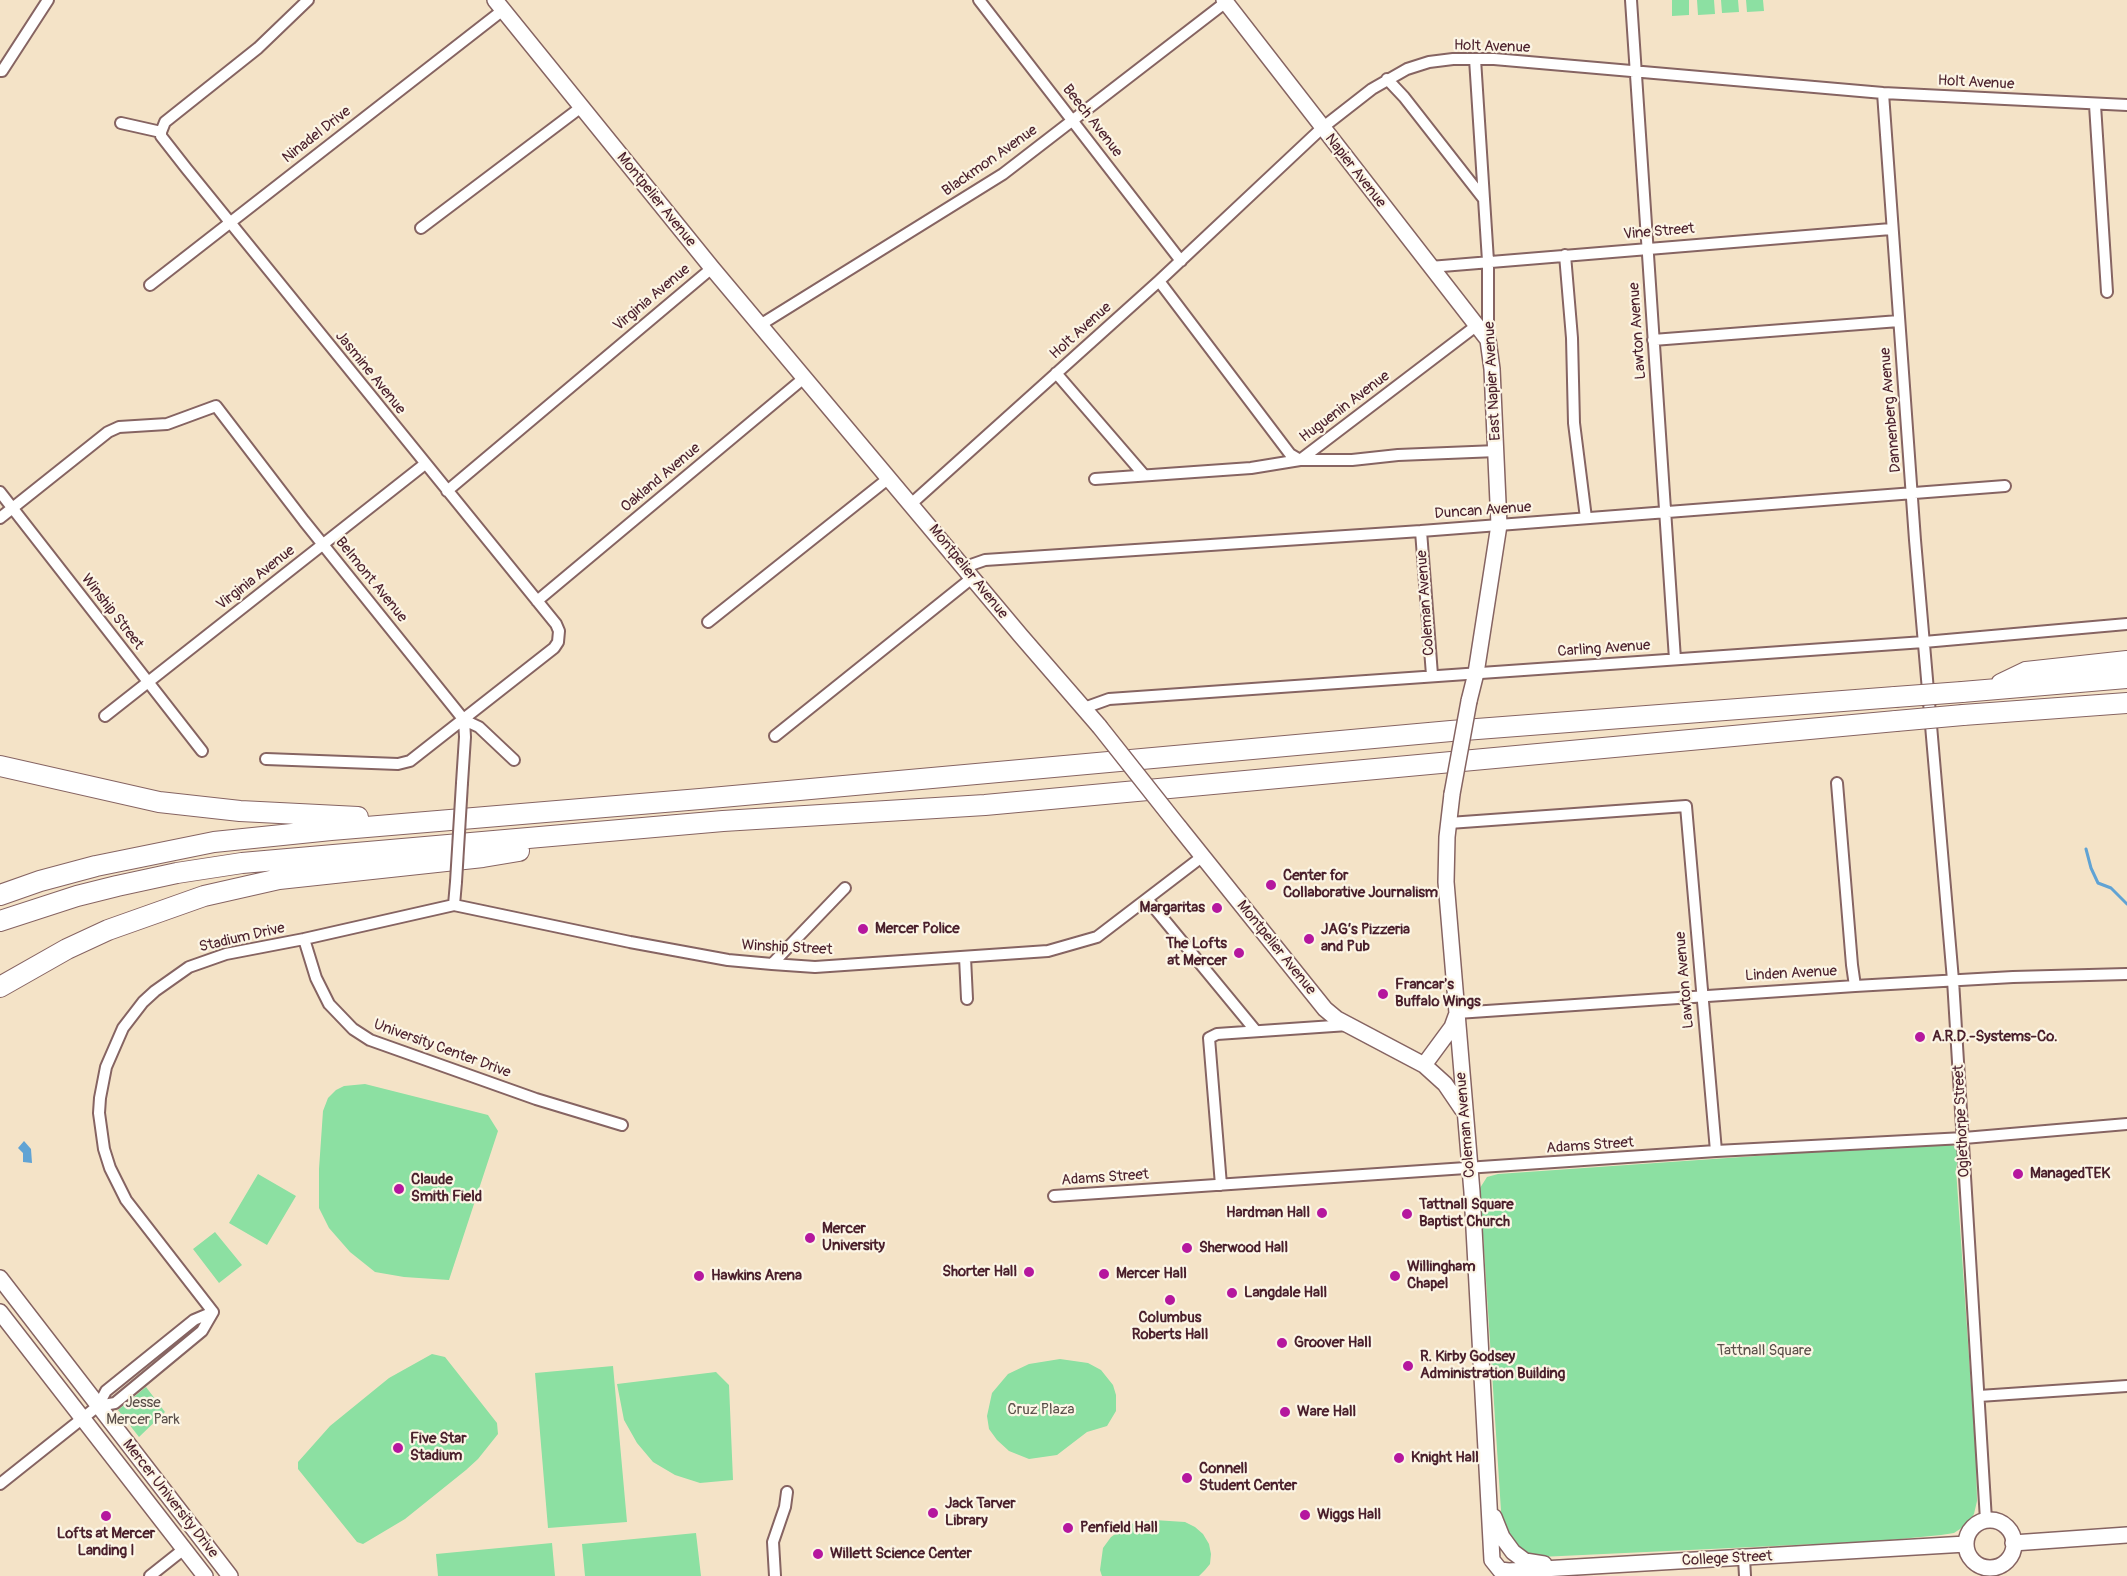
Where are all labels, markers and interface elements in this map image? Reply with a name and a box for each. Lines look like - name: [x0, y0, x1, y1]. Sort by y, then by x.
- street label: Holt Avenue: [1453, 37, 1531, 57]
- street label: Holt Avenue: [1937, 72, 2015, 94]
- street label: Beech Avenue: [1058, 81, 1126, 161]
- street label: Ninadel Drive: [279, 103, 355, 167]
- street label: Blackmon Avenue: [939, 122, 1041, 200]
- street label: Napier Avenue: [1321, 130, 1389, 212]
- street label: Montpelier Avenue: [613, 149, 699, 251]
- street label: Vine Street: [1623, 220, 1695, 244]
- street label: Virginia Avenue: [610, 261, 694, 335]
- street label: Lawton Avenue: [1626, 282, 1650, 380]
- street label: Holt Avenue: [1047, 299, 1115, 363]
- street label: East Napier Avenue: [1481, 321, 1505, 441]
- street label: Jasmine Avenue: [331, 328, 409, 418]
- street label: Dannenberg Avenue: [1877, 347, 1905, 473]
- street label: Huguenin Avenue: [1296, 367, 1394, 447]
- street label: Oakland Avenue: [618, 440, 704, 516]
- street label: Duncan Avenue: [1434, 499, 1532, 523]
- street label: Montpelier Avenue: [925, 521, 1011, 623]
- street label: Belmont Avenue: [331, 534, 411, 626]
- street label: Virginia Avenue: [213, 542, 299, 614]
- street label: Coleman Avenue: [1413, 550, 1439, 656]
- street label: Winship Street: [77, 571, 147, 653]
- street label: Carling Avenue: [1557, 637, 1651, 661]
- place label: Center for Collaborative Journalism: [1283, 867, 1438, 902]
- marker: Center for Collaborative Journalism: [1264, 878, 1278, 892]
- street label: Montpelier Avenue: [1233, 897, 1319, 999]
- place label: Margaritas: [1140, 899, 1205, 917]
- marker: Margaritas: [1210, 901, 1224, 915]
- street label: Stadium Drive: [197, 919, 287, 957]
- place label: Mercer Police: [875, 920, 960, 938]
- place label: JAG’s Pizzeria and Pub: [1321, 921, 1410, 956]
- marker: Mercer Police: [856, 922, 870, 936]
- street label: Lawton Avenue: [1672, 931, 1698, 1029]
- marker: JAG’s Pizzeria and Pub: [1302, 932, 1316, 946]
- place label: The Lofts at Mercer: [1166, 935, 1227, 970]
- street label: Winship Street: [741, 937, 833, 959]
- marker: The Lofts at Mercer: [1232, 946, 1246, 960]
- street label: Linden Avenue: [1745, 963, 1837, 985]
- place label: Francar's Buffalo Wings: [1395, 976, 1481, 1011]
- marker: Francar's Buffalo Wings: [1376, 987, 1390, 1001]
- street label: University Center Drive: [371, 1016, 513, 1082]
- place label: A.R.D.-Systems-Co.: [1932, 1028, 2058, 1046]
- marker: A.R.D.-Systems-Co.: [1913, 1030, 1927, 1044]
- street label: Oglethorpe Street: [1950, 1064, 1974, 1178]
- street label: Coleman Avenue: [1452, 1072, 1480, 1178]
- street label: Adams Street: [1546, 1134, 1634, 1158]
- place label: ManagedTEK: [2030, 1165, 2110, 1183]
- street label: Adams Street: [1061, 1166, 1149, 1190]
- marker: ManagedTEK: [2011, 1167, 2025, 1181]
- place label: Claude Smith Field: [411, 1171, 482, 1206]
- marker: Claude Smith Field: [392, 1182, 406, 1196]
- place label: Tattnall Square Baptist Church: [1419, 1196, 1514, 1231]
- place label: Hardman Hall: [1226, 1204, 1310, 1222]
- marker: Hardman Hall: [1315, 1206, 1329, 1220]
- marker: Tattnall Square Baptist Church: [1400, 1207, 1414, 1221]
- place label: Mercer University: [822, 1220, 885, 1255]
- marker: Mercer University: [803, 1231, 817, 1245]
- place label: Sherwood Hall: [1199, 1239, 1288, 1257]
- marker: Sherwood Hall: [1180, 1241, 1194, 1255]
- place label: Willingham Chapel: [1407, 1258, 1476, 1293]
- place label: Shorter Hall: [942, 1263, 1017, 1281]
- marker: Shorter Hall: [1022, 1265, 1036, 1279]
- place label: Mercer Hall: [1116, 1265, 1187, 1283]
- place label: Hawkins Arena: [711, 1267, 802, 1285]
- marker: Mercer Hall: [1097, 1267, 1111, 1281]
- marker: Hawkins Arena: [692, 1269, 706, 1283]
- marker: Willingham Chapel: [1388, 1269, 1402, 1283]
- place label: Langdale Hall: [1244, 1284, 1327, 1302]
- marker: Langdale Hall: [1225, 1286, 1239, 1300]
- marker: Columbus Roberts Hall: [1163, 1293, 1177, 1307]
- place label: Columbus Roberts Hall: [1132, 1309, 1208, 1344]
- place label: Groover Hall: [1294, 1334, 1371, 1352]
- marker: Groover Hall: [1275, 1336, 1289, 1350]
- park label: Tattnall Square: [1717, 1342, 1811, 1360]
- place label: R. Kirby Godsey Administration Building: [1420, 1348, 1565, 1383]
- marker: R. Kirby Godsey Administration Building: [1401, 1359, 1415, 1373]
- park label: Jesse Mercer Park: [106, 1394, 180, 1429]
- park label: Cruz Plaza: [1008, 1401, 1074, 1419]
- place label: Ware Hall: [1297, 1403, 1356, 1421]
- marker: Ware Hall: [1278, 1405, 1292, 1419]
- place label: Five Star Stadium: [410, 1430, 467, 1465]
- street label: Mercer University Drive: [118, 1436, 222, 1562]
- marker: Five Star Stadium: [391, 1441, 405, 1455]
- place label: Knight Hall: [1411, 1449, 1479, 1467]
- marker: Knight Hall: [1392, 1451, 1406, 1465]
- place label: Connell Student Center: [1199, 1460, 1297, 1495]
- marker: Connell Student Center: [1180, 1471, 1194, 1485]
- place label: Jack Tarver Library: [945, 1495, 1016, 1530]
- marker: Jack Tarver Library: [926, 1506, 940, 1520]
- place label: Wiggs Hall: [1317, 1506, 1381, 1524]
- marker: Wiggs Hall: [1298, 1508, 1312, 1522]
- marker: Lofts at Mercer Landing I: [99, 1509, 113, 1523]
- place label: Penfield Hall: [1080, 1519, 1158, 1537]
- marker: Penfield Hall: [1061, 1521, 1075, 1535]
- place label: Lofts at Mercer Landing I: [57, 1525, 155, 1560]
- place label: Willett Science Center: [830, 1545, 972, 1563]
- marker: Willett Science Center: [811, 1547, 825, 1561]
- street label: College Street: [1681, 1548, 1773, 1570]

